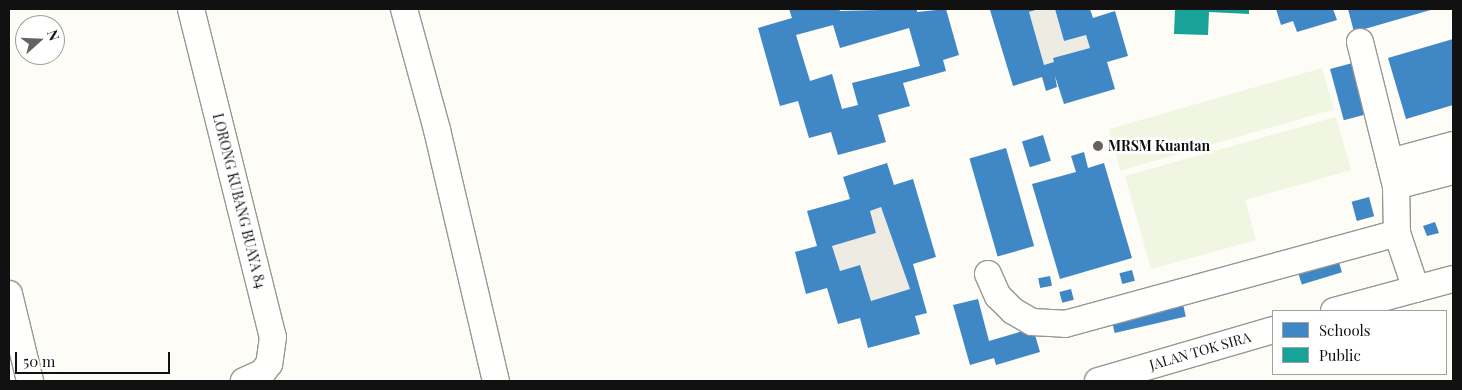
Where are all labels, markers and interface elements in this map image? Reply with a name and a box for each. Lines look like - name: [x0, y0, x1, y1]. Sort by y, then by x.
- north arrow: [15, 15, 65, 65]
- text: N: [43, 27, 64, 43]
- street label: LORONG KUBANG BUAYA 84: [209, 112, 269, 290]
- place label: MRSM Kuantan: [1108, 138, 1210, 154]
- marker: MRSM Kuantan: [1092, 140, 1104, 152]
- legend: [1272, 310, 1447, 375]
- text: Schools: [1319, 320, 1371, 340]
- street label: JALAN TOK SIRA: [1147, 328, 1253, 374]
- scale bar: [18, 342, 172, 374]
- text: Public: [1319, 345, 1361, 365]
- text: 50 m: [23, 351, 55, 371]

